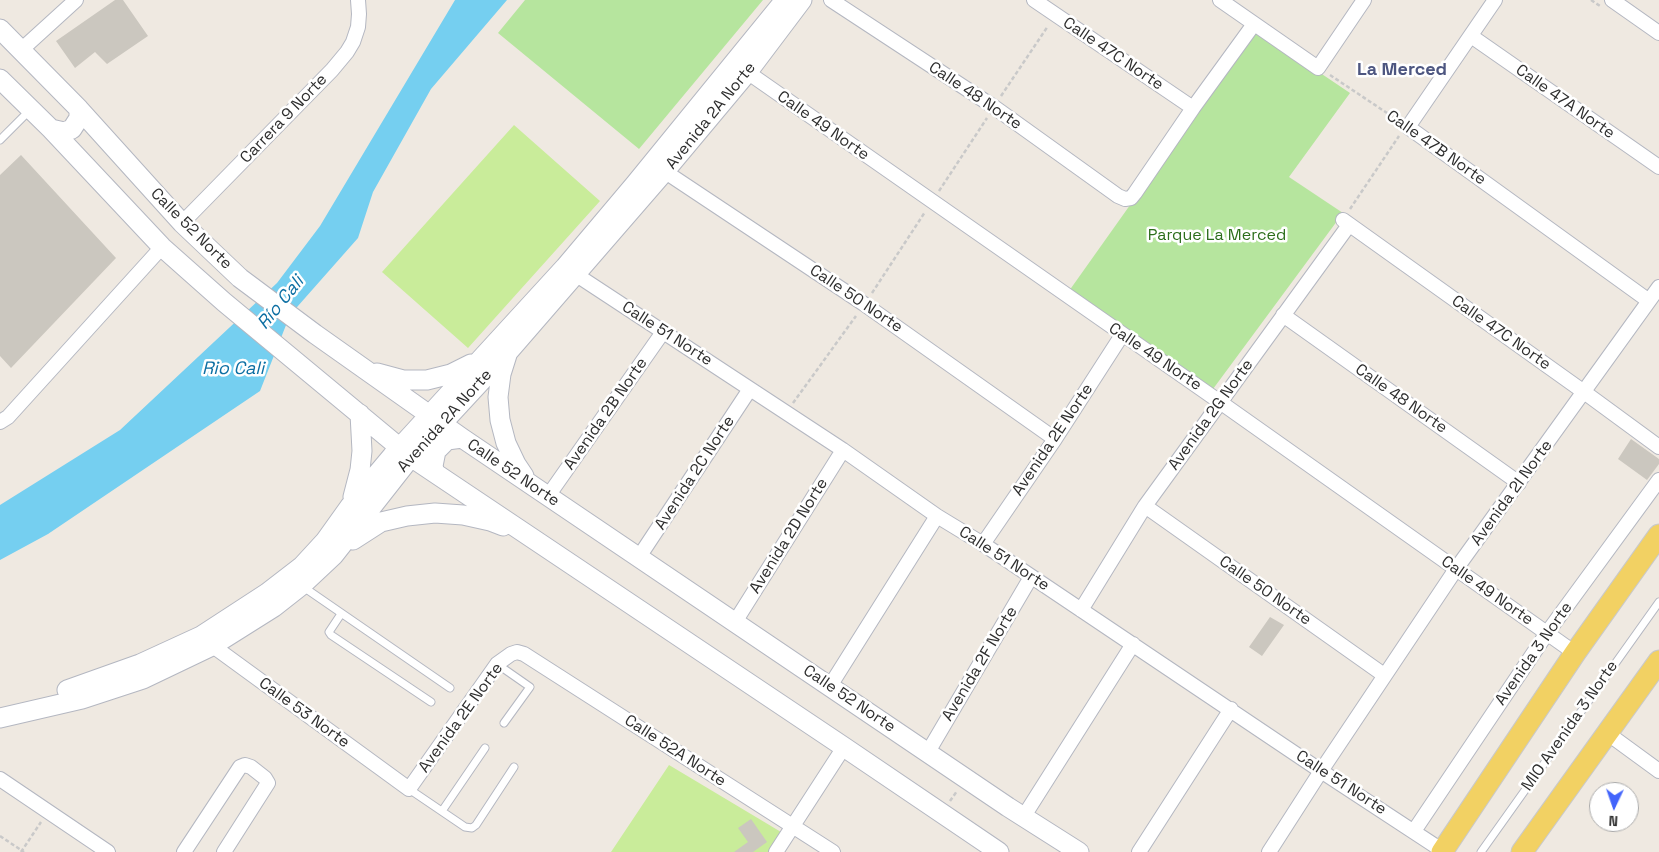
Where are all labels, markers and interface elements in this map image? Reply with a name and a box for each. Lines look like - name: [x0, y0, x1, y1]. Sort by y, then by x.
- street label: Calle 47C Norte: [1059, 13, 1167, 95]
- street label: Calle 48 Norte: [925, 58, 1025, 134]
- street label: Avenida 2A Norte: [662, 59, 760, 173]
- district label: La Merced: [1357, 59, 1447, 81]
- street label: Calle 47A Norte: [1512, 61, 1618, 143]
- street label: Carrera 9 Norte: [237, 70, 331, 168]
- street label: Calle 49 Norte: [773, 87, 873, 165]
- street label: Calle 47B Norte: [1382, 107, 1490, 189]
- street label: Calle 52 Norte: [146, 184, 236, 274]
- park label: Parque La Merced: [1148, 226, 1286, 246]
- street label: Calle 50 Norte: [806, 261, 906, 337]
- water label: Río Cali: [253, 272, 309, 334]
- street label: Calle 47C Norte: [1448, 292, 1554, 374]
- street label: Calle 51 Norte: [618, 298, 716, 370]
- street label: Calle 49 Norte: [1105, 319, 1205, 395]
- street label: Avenida 2B Norte: [560, 354, 652, 474]
- street label: Avenida 2G Norte: [1164, 356, 1258, 474]
- water label: Rio Cali: [202, 358, 264, 380]
- street label: Calle 48 Norte: [1351, 360, 1451, 438]
- street label: Avenida 2A Norte: [394, 366, 496, 476]
- street label: Avenida 2E Norte: [1008, 380, 1098, 500]
- street label: Avenida 2C Norte: [651, 412, 739, 534]
- street label: Calle 52 Norte: [463, 435, 563, 511]
- street label: Avenida 2I Norte: [1467, 437, 1557, 549]
- street label: Avenida 2D Norte: [746, 475, 832, 597]
- street label: Calle 51 Norte: [955, 523, 1053, 595]
- street label: Calle 50 Norte: [1215, 552, 1315, 630]
- street label: Calle 49 Norte: [1437, 552, 1537, 630]
- street label: Avenida 3 Norte: [1491, 599, 1577, 709]
- street label: Avenida 2F Norte: [938, 603, 1022, 725]
- street label: MIO Avenida 3 Norte: [1518, 657, 1622, 795]
- street label: Avenida 2E Norte: [415, 659, 507, 777]
- street label: Calle 52 Norte: [799, 661, 899, 737]
- street label: Calle 53 Norte: [255, 674, 353, 752]
- street label: Calle 52A Norte: [621, 711, 729, 791]
- street label: Calle 51 Norte: [1292, 747, 1390, 819]
- north arrow: [1589, 782, 1639, 832]
- text: N: [1608, 812, 1618, 830]

